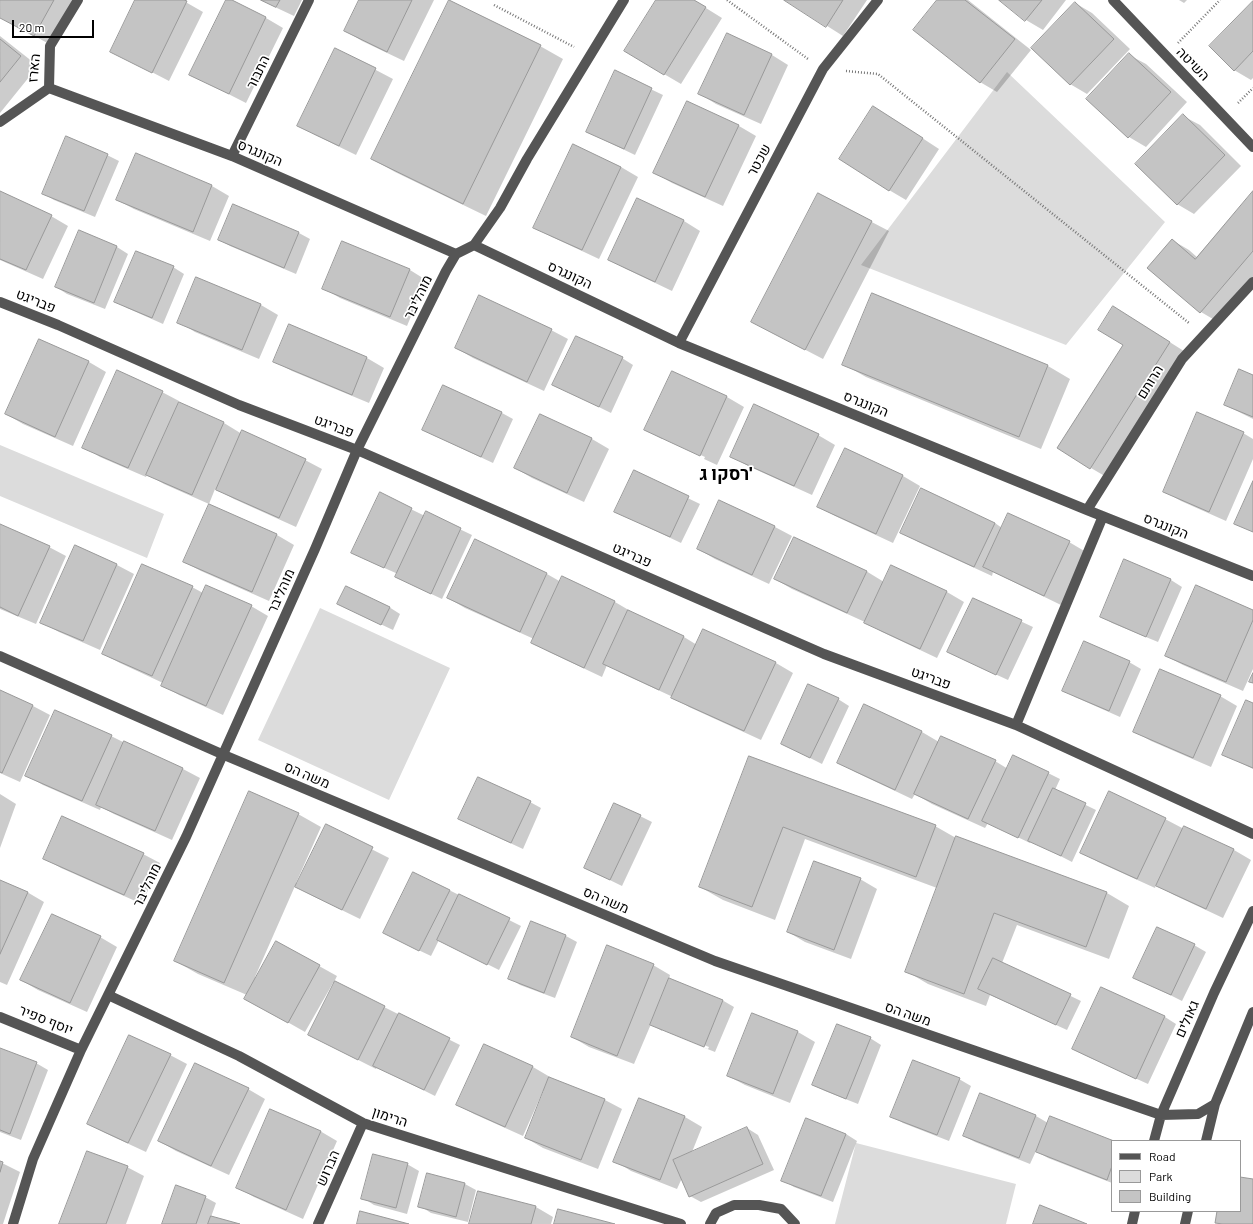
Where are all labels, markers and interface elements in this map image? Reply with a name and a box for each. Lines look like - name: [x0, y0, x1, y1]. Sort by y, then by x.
- scale bar: [14, 12, 96, 38]
- text: 20 m: [19, 20, 45, 34]
- street label: השיטה: [1173, 44, 1213, 84]
- street label: התבור: [243, 52, 273, 92]
- street label: הארז: [24, 53, 44, 83]
- street label: הקונגרס: [235, 136, 285, 170]
- street label: שכטר: [744, 141, 774, 179]
- street label: הקונגרס: [545, 257, 595, 293]
- street label: מוהליבר: [400, 272, 436, 322]
- street label: פבריגט: [14, 285, 58, 317]
- street label: הרותם: [1133, 362, 1167, 402]
- street label: הקונגרס: [841, 387, 891, 421]
- street label: פבריגט: [312, 411, 356, 441]
- district label: רסקו ג': [700, 463, 752, 485]
- street label: הקונגרס: [1141, 509, 1191, 543]
- street label: פבריגט: [610, 539, 654, 571]
- street label: מוהליבר: [264, 566, 298, 616]
- street label: פבריגט: [909, 663, 953, 693]
- street label: משה הס: [282, 758, 332, 792]
- street label: מוהליבר: [129, 860, 165, 910]
- street label: משה הס: [581, 883, 631, 917]
- street label: משה הס: [882, 998, 934, 1030]
- street label: גאולים: [1171, 998, 1203, 1040]
- street label: יוסף ספיר: [16, 1002, 76, 1038]
- street label: הרימון: [370, 1103, 410, 1131]
- legend: [1111, 1140, 1241, 1212]
- street label: הברוש: [313, 1147, 343, 1189]
- text: Road: [1149, 1149, 1176, 1163]
- text: Park: [1149, 1169, 1173, 1183]
- text: Building: [1149, 1189, 1191, 1203]

